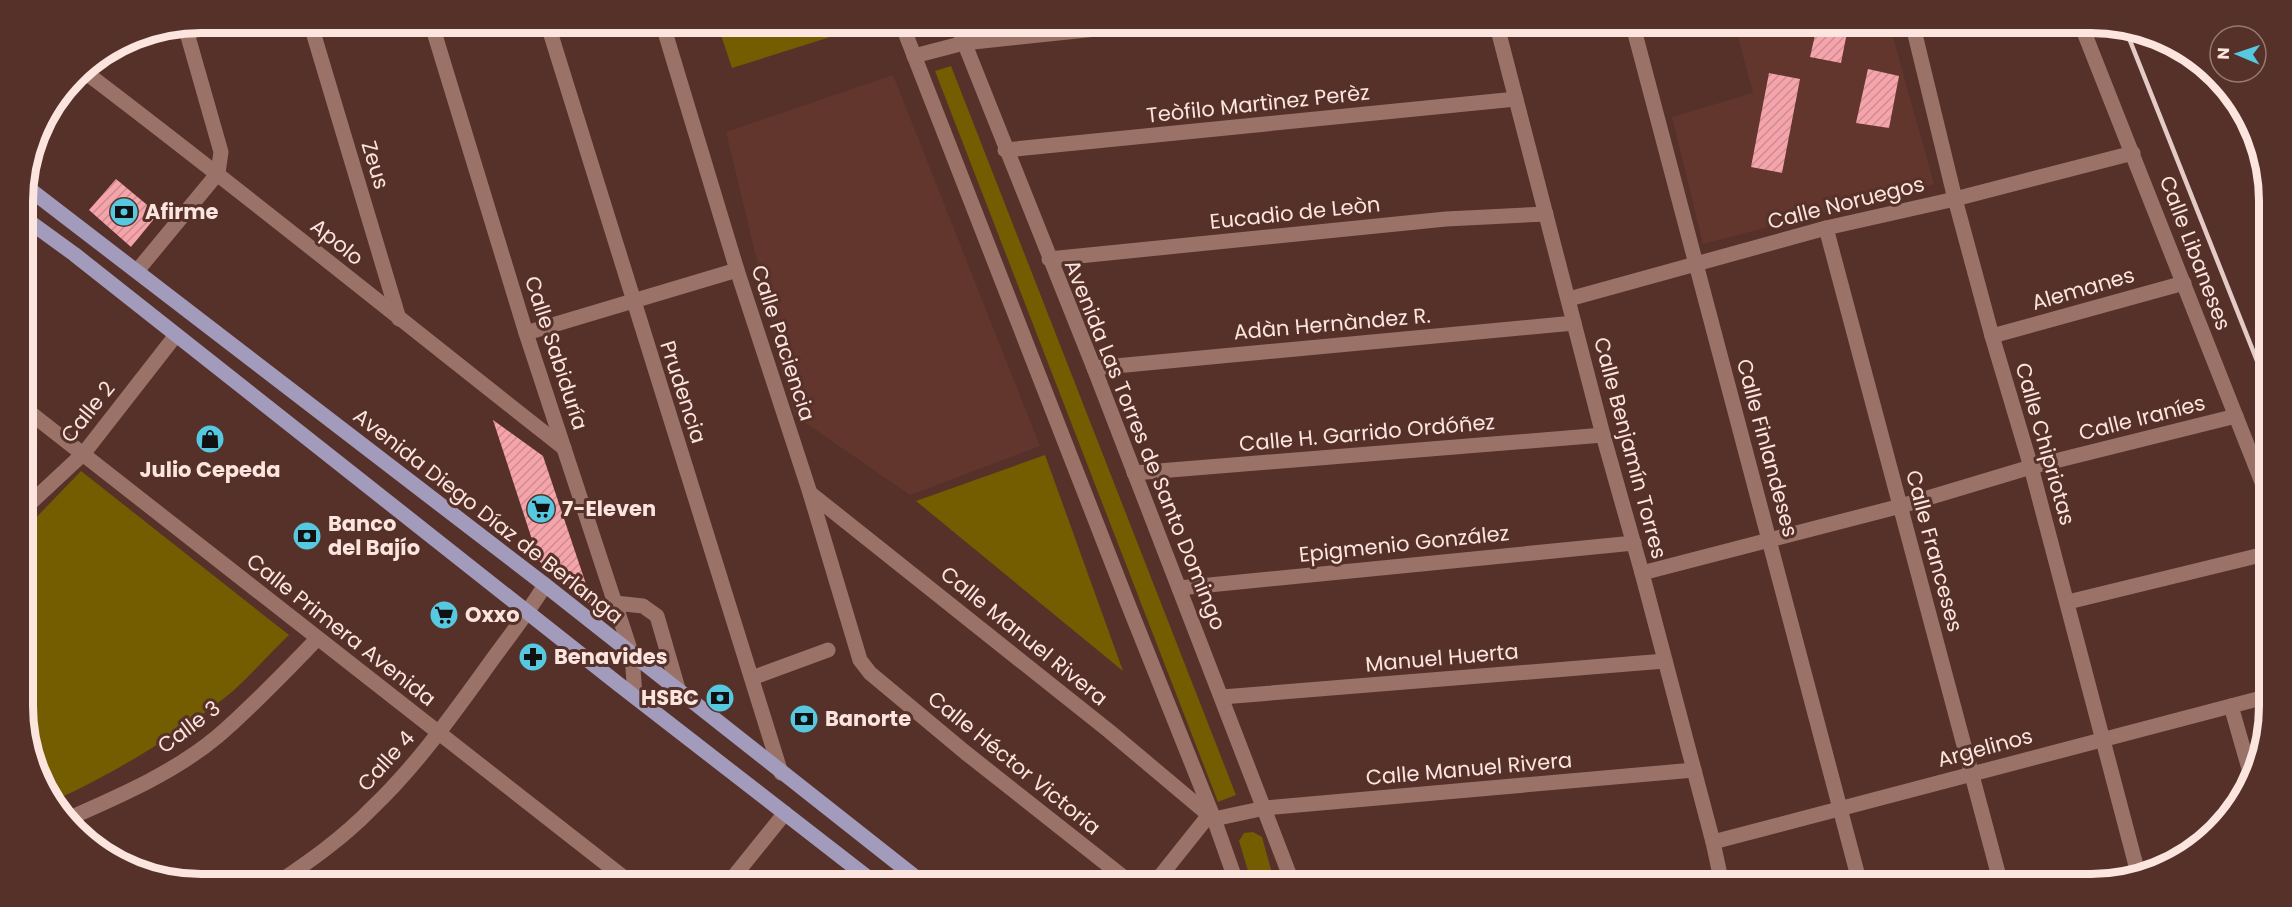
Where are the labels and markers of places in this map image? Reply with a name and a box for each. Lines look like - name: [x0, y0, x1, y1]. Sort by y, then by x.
- bank icon: Afirme: [108, 196, 140, 228]
- place label: Afirme: [145, 197, 218, 226]
- shop icon: Julio Cepeda: [194, 423, 226, 455]
- place label: Julio Cepeda: [139, 455, 281, 484]
- supermarket icon: 7-Eleven: [525, 493, 557, 525]
- place label: 7-Eleven: [562, 494, 656, 523]
- place label: Banco del Bajío: [328, 509, 420, 562]
- bank icon: Banco del Bajío: [291, 520, 323, 552]
- supermarket icon: Oxxo: [428, 599, 460, 631]
- place label: Oxxo: [465, 600, 520, 629]
- pharmacy icon: Benavides: [517, 641, 549, 673]
- place label: Benavides: [554, 642, 667, 671]
- bank icon: HSBC: [704, 682, 736, 714]
- place label: HSBC: [641, 683, 699, 712]
- bank icon: Banorte: [788, 703, 820, 735]
- place label: Banorte: [825, 704, 911, 733]

